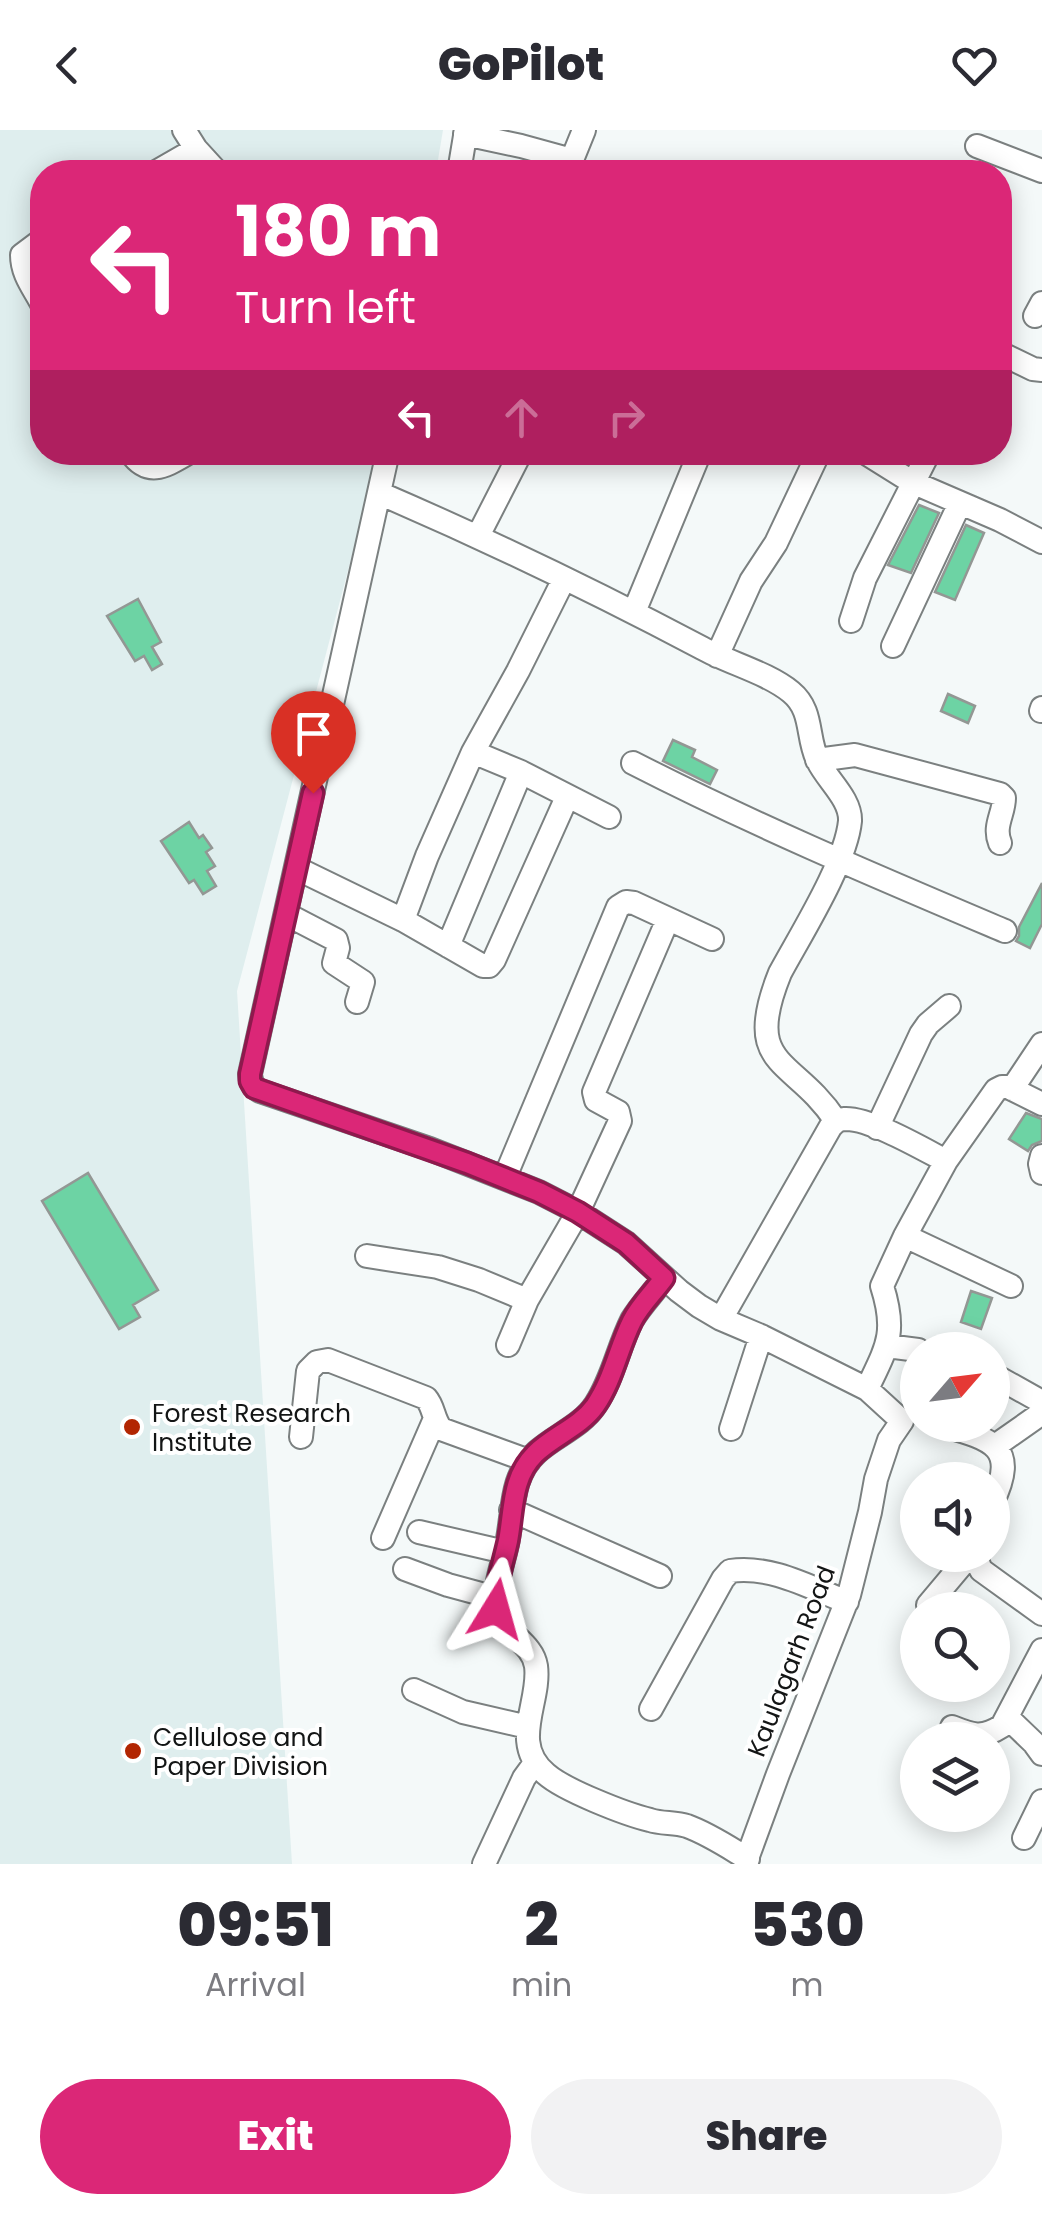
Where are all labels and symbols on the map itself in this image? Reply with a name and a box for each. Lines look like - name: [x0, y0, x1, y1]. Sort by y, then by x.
- pin: [271, 691, 356, 794]
- north arrow: [900, 1332, 1010, 1442]
- place label: Forest Research Institute: [152, 1396, 351, 1460]
- marker: Forest Research Institute: [121, 1416, 143, 1438]
- position arrow: [444, 1557, 548, 1661]
- street label: Kaulagarh Road: [739, 1561, 844, 1762]
- place label: Cellulose and Paper Division: [153, 1720, 328, 1784]
- marker: Cellulose and Paper Division: [122, 1740, 144, 1762]

